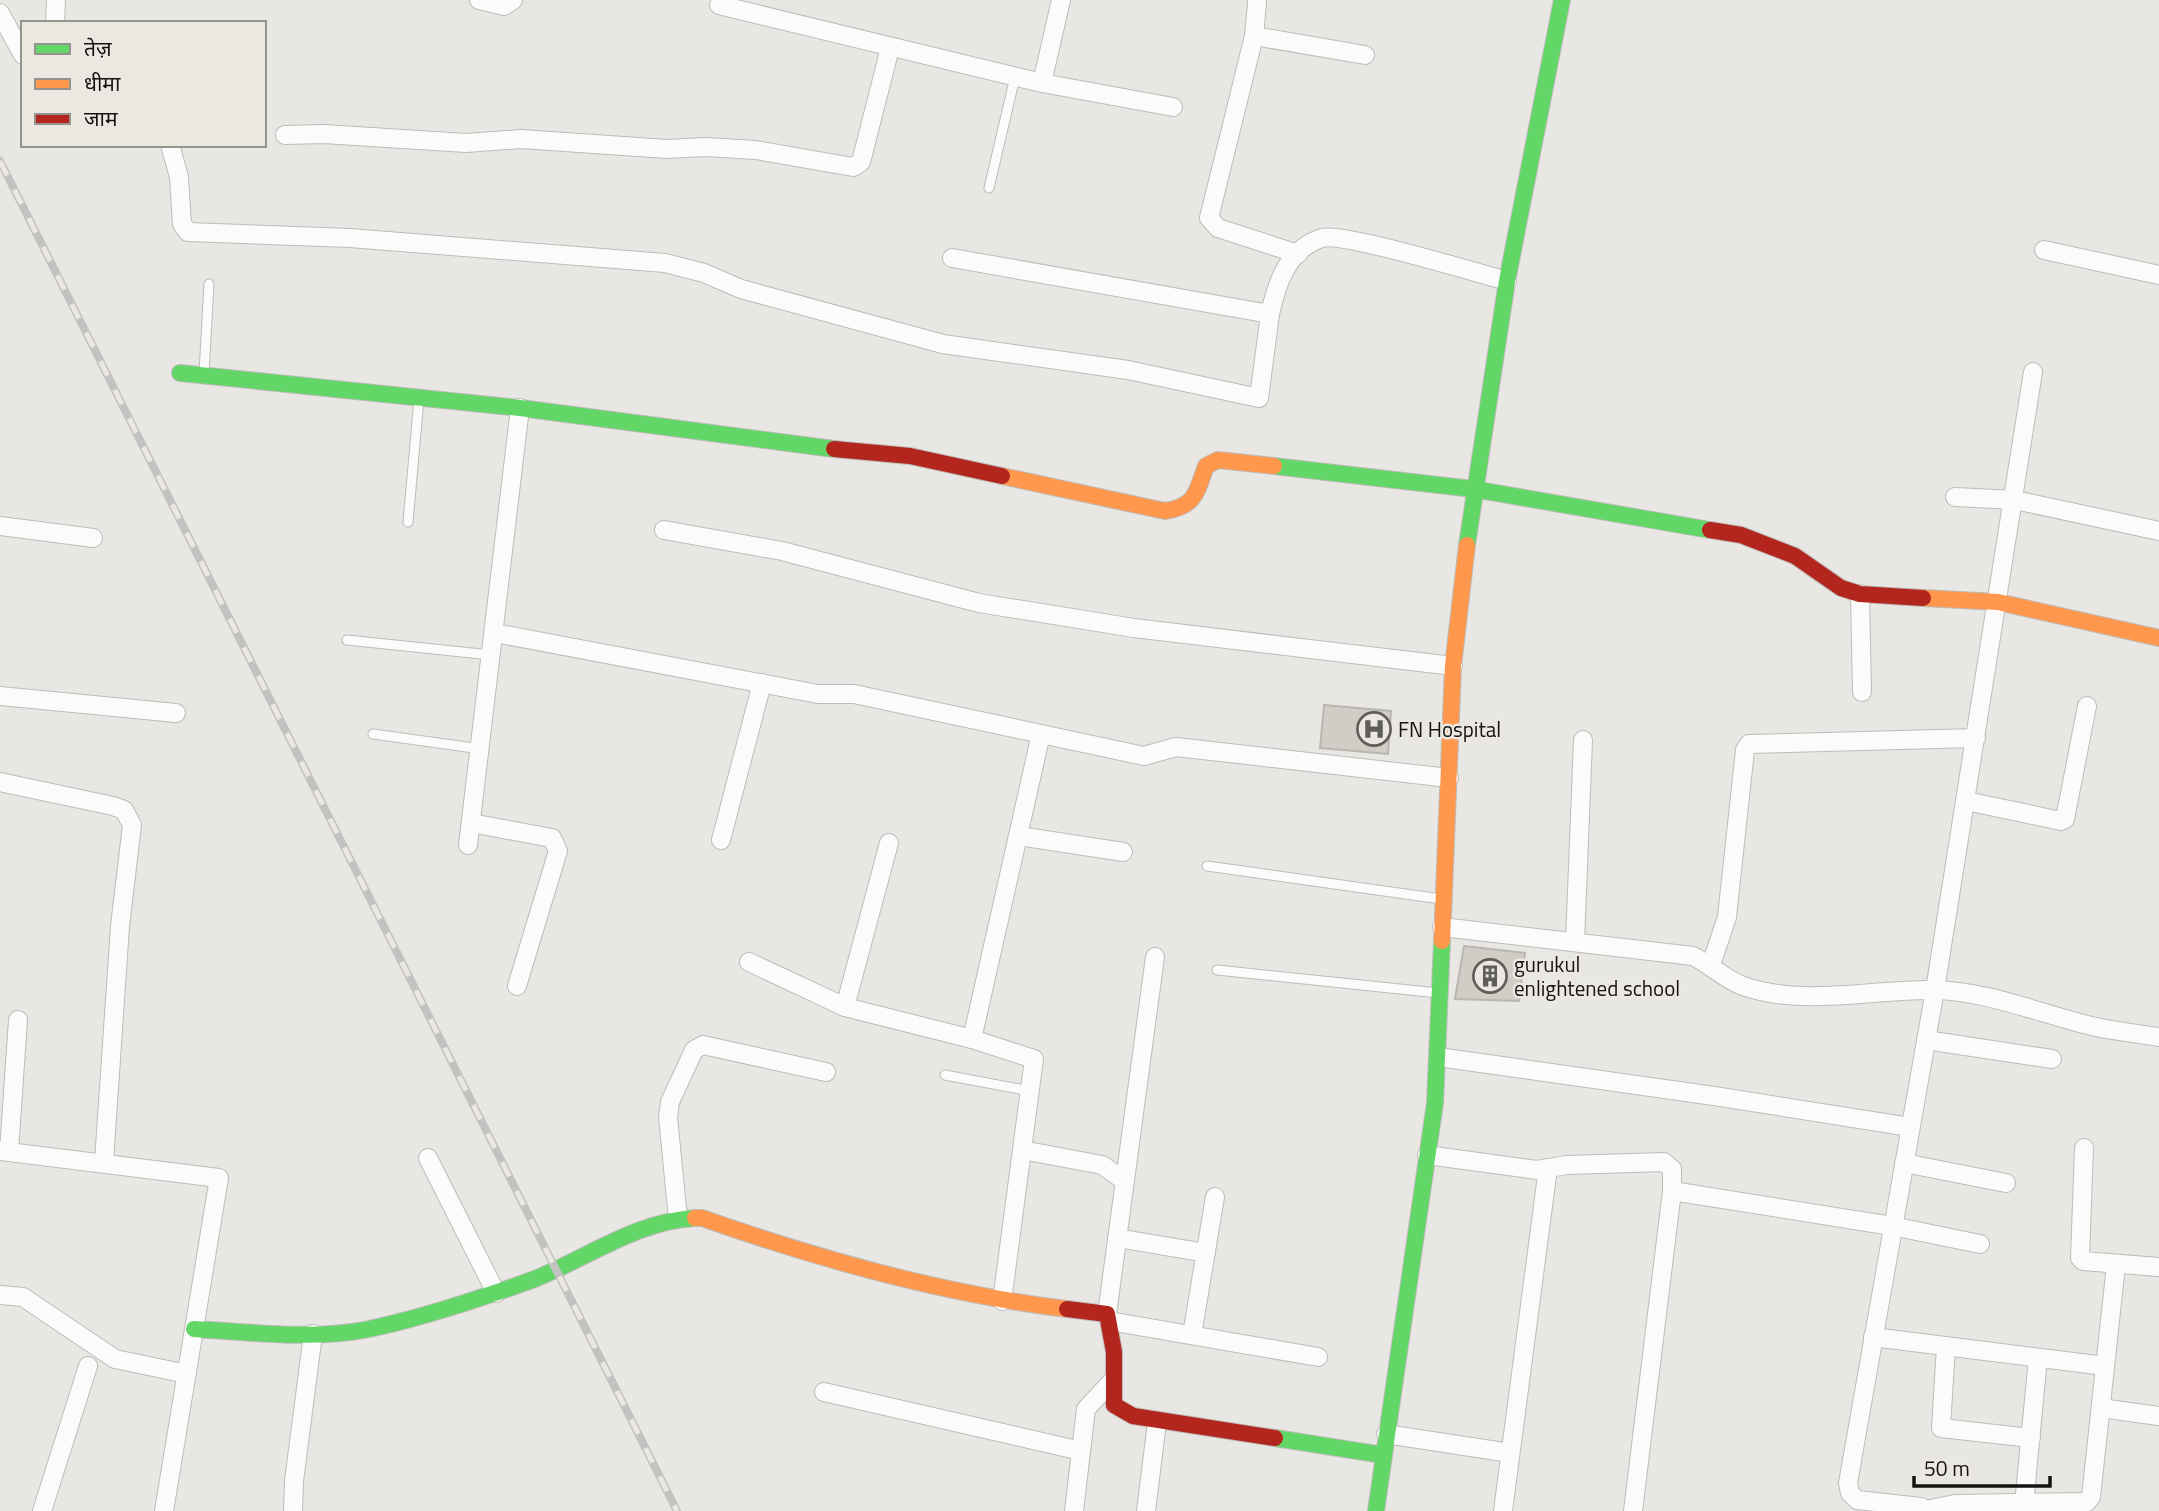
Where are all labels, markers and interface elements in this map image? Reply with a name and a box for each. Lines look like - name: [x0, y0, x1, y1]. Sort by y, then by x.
- legend: [21, 21, 266, 147]
- text: तेज़: [84, 32, 112, 64]
- text: धीमा: [84, 67, 121, 99]
- text: जाम: [84, 102, 118, 134]
- hospital icon: FN Hospital: [1355, 710, 1393, 748]
- place label: FN Hospital: [1398, 713, 1501, 745]
- place label: gurukul enlightened school: [1514, 948, 1680, 1004]
- building icon: gurukul enlightened school: [1471, 957, 1509, 995]
- scale bar: [1914, 1444, 2050, 1488]
- text: 50 m: [1924, 1452, 1970, 1484]

